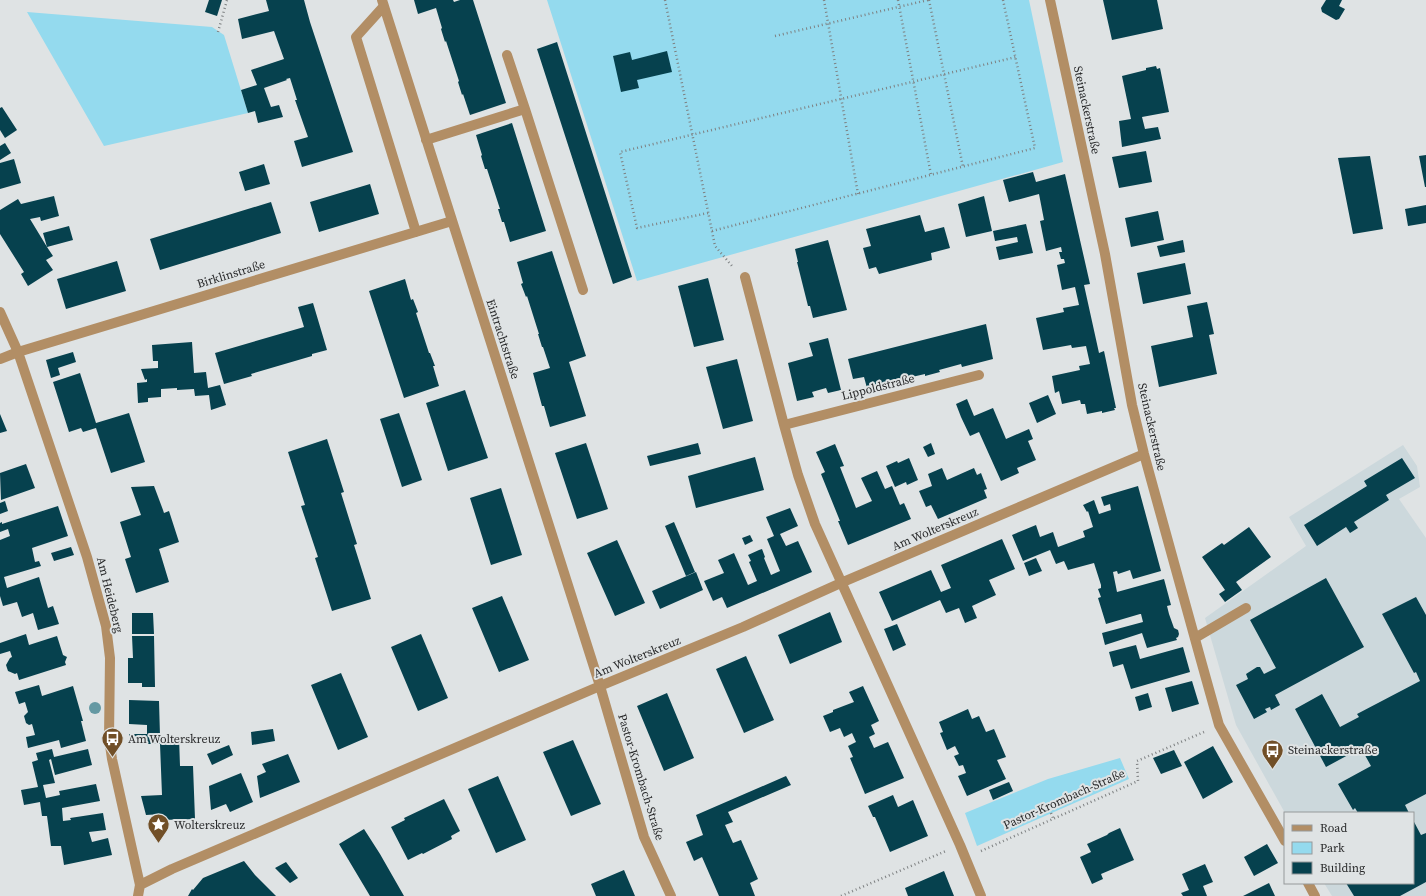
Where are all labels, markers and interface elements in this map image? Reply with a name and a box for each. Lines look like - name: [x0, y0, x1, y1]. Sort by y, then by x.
- street label: Steinackerstraße: [1070, 65, 1104, 155]
- street label: Birklinstraße: [195, 256, 267, 292]
- street label: Eintrachtstraße: [483, 297, 523, 381]
- street label: Lippoldstraße: [840, 370, 916, 404]
- street label: Steinackerstraße: [1134, 382, 1170, 472]
- street label: Am Wolterskreuz: [889, 503, 981, 554]
- street label: Am Heideberg: [93, 555, 127, 635]
- street label: Am Wolterskreuz: [591, 632, 683, 682]
- street label: Pastor-Krombach-Straße: [614, 712, 668, 842]
- bus stop icon: Am Wolterskreuz: [99, 726, 125, 759]
- place label: Am Wolterskreuz: [128, 731, 221, 747]
- bus stop icon: Steinackerstraße: [1259, 737, 1285, 770]
- place label: Steinackerstraße: [1288, 742, 1378, 758]
- street label: Pastor-Krombach-Straße: [1001, 765, 1127, 833]
- place icon: Wolterskreuz: [146, 812, 172, 845]
- legend: [1284, 812, 1414, 884]
- place label: Wolterskreuz: [174, 817, 245, 833]
- text: Road: [1320, 820, 1347, 836]
- text: Park: [1320, 840, 1345, 856]
- text: Building: [1320, 860, 1365, 876]

